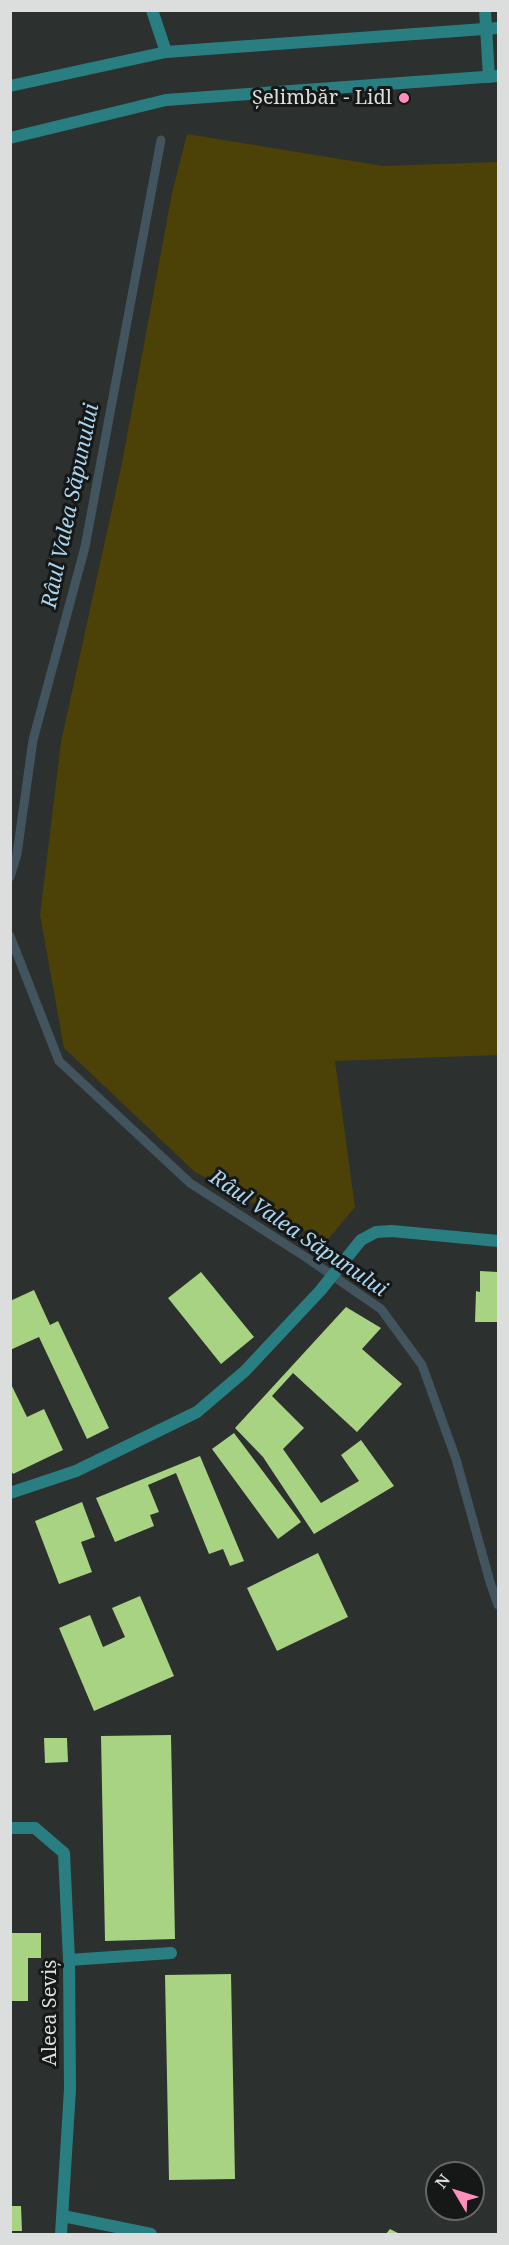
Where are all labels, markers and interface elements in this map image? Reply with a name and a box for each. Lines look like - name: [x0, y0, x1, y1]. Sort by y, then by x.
- place label: Șelimbăr - Lidl: [252, 86, 392, 110]
- marker: Șelimbăr - Lidl: [397, 91, 411, 105]
- water label: Râul Valea Săpunului: [37, 401, 105, 611]
- water label: Râul Valea Săpunului: [204, 1165, 392, 1303]
- street label: Aleea Seviș: [38, 1960, 62, 2066]
- north arrow: [425, 2161, 485, 2221]
- text: N: [430, 2169, 455, 2193]

